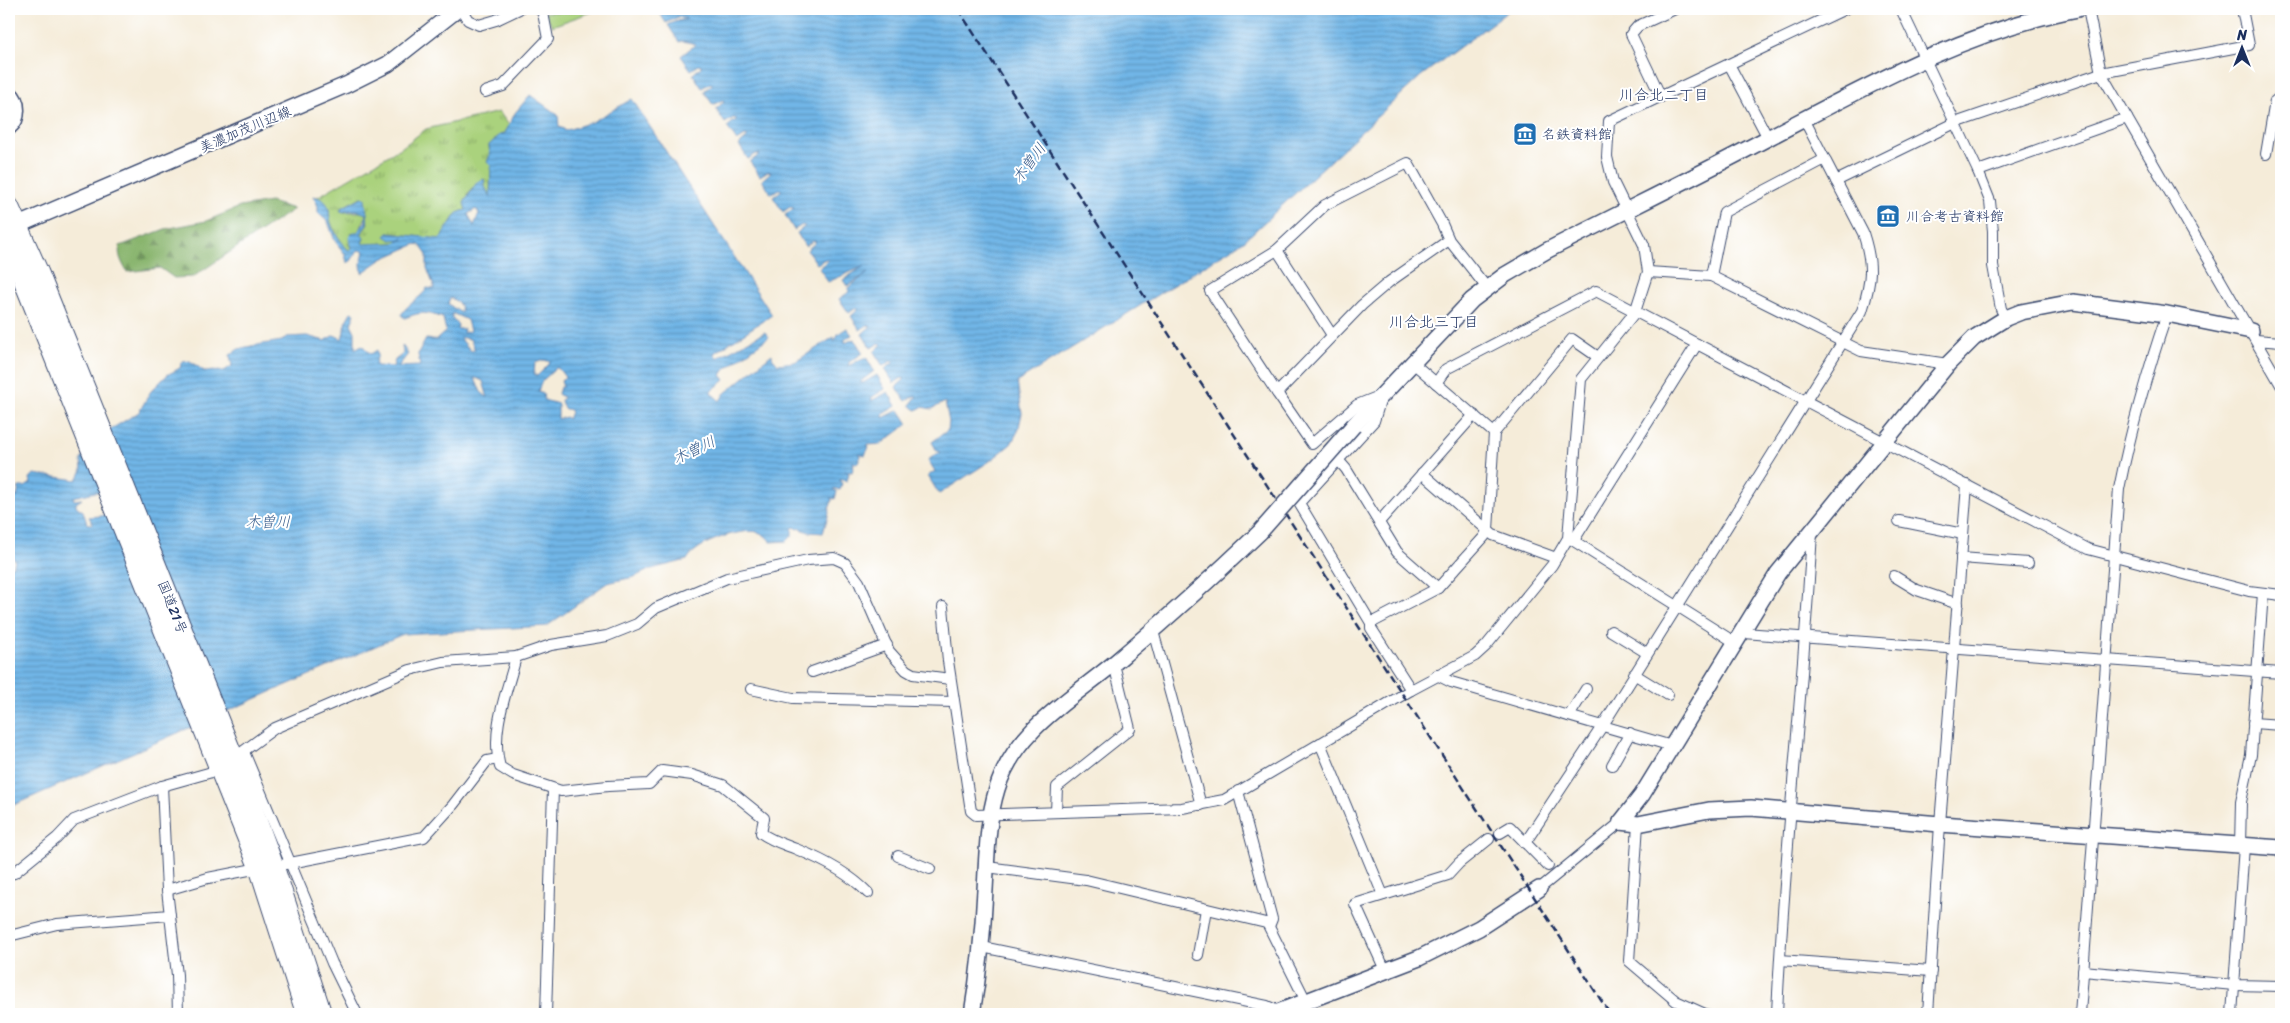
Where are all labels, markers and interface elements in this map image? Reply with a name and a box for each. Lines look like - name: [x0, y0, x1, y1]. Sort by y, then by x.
- north arrow: [2218, 22, 2268, 72]
- text: N: [2236, 23, 2247, 48]
- district label: 川合北二丁目: [1619, 82, 1709, 108]
- street label: 美濃加茂川辺線: [195, 99, 295, 160]
- museum icon: 名鉄資料館: [1512, 121, 1538, 147]
- place label: 名鉄資料館: [1542, 122, 1612, 147]
- water label: 木曽川: [1005, 137, 1053, 189]
- museum icon: 川合考古資料館: [1875, 203, 1901, 229]
- place label: 川合考古資料館: [1906, 204, 2004, 229]
- district label: 川合北三丁目: [1389, 309, 1479, 335]
- water label: 木曽川: [668, 428, 720, 472]
- water label: 木曽川: [245, 509, 291, 535]
- street label: 国道21号: [150, 577, 195, 638]

